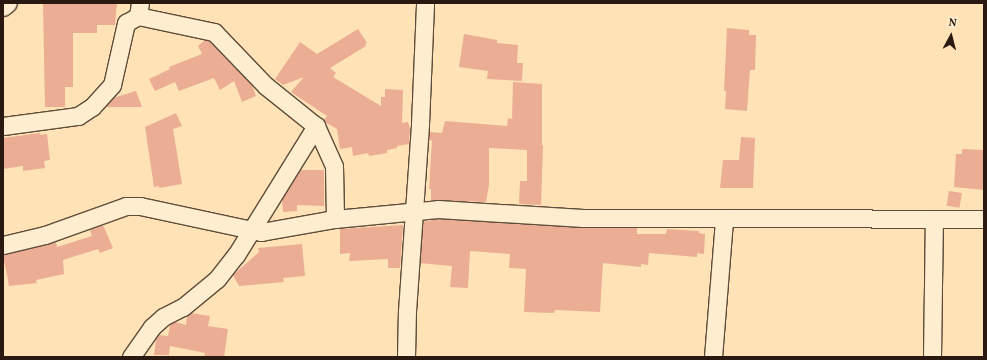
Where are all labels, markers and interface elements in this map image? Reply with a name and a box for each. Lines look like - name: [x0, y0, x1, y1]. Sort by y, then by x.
- north arrow: [931, 16, 971, 56]
- text: N: [948, 16, 957, 32]

